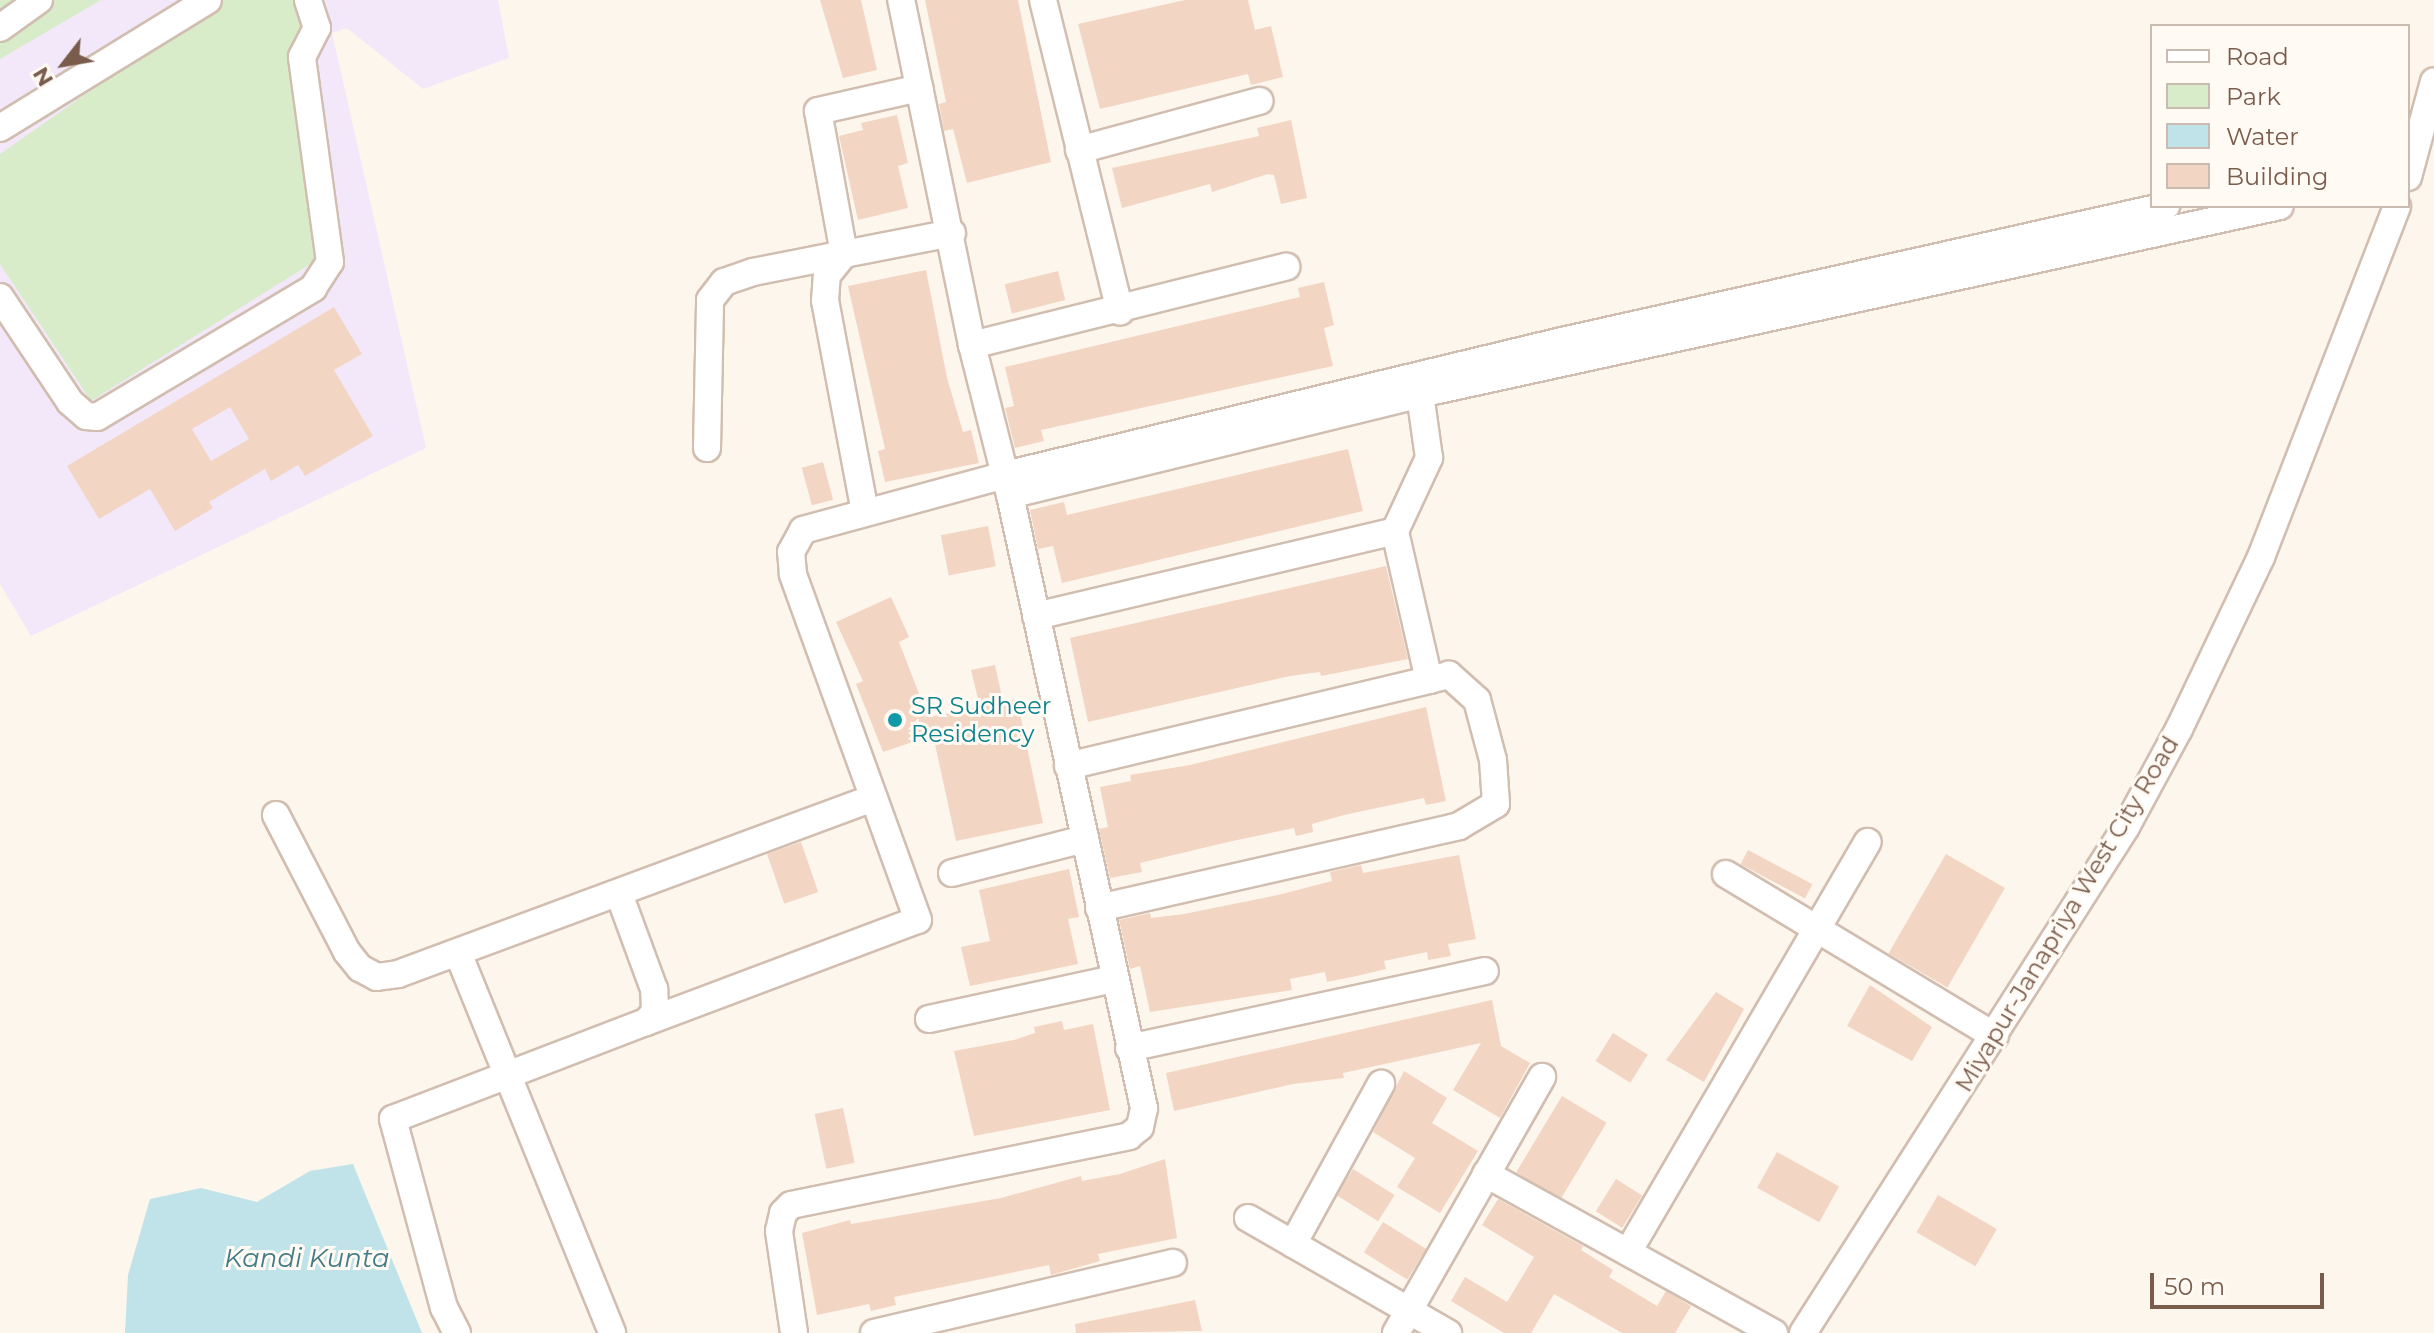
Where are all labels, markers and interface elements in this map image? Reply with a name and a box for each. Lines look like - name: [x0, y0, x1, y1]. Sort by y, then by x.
- north arrow: [24, 24, 104, 104]
- legend: [2150, 24, 2410, 208]
- text: Road: [2226, 42, 2289, 71]
- text: N: [27, 62, 59, 91]
- text: Park: [2226, 82, 2281, 111]
- text: Water: [2226, 122, 2299, 151]
- text: Building: [2226, 162, 2329, 191]
- place label: SR Sudheer Residency: [911, 692, 1051, 748]
- marker: SR Sudheer Residency: [886, 711, 904, 729]
- street label: Miyapur-Janapriya West City Road: [1949, 731, 2185, 1097]
- water label: Kandi Kunta: [224, 1243, 390, 1275]
- scale bar: [2154, 1257, 2328, 1307]
- text: 50 m: [2164, 1272, 2225, 1301]

